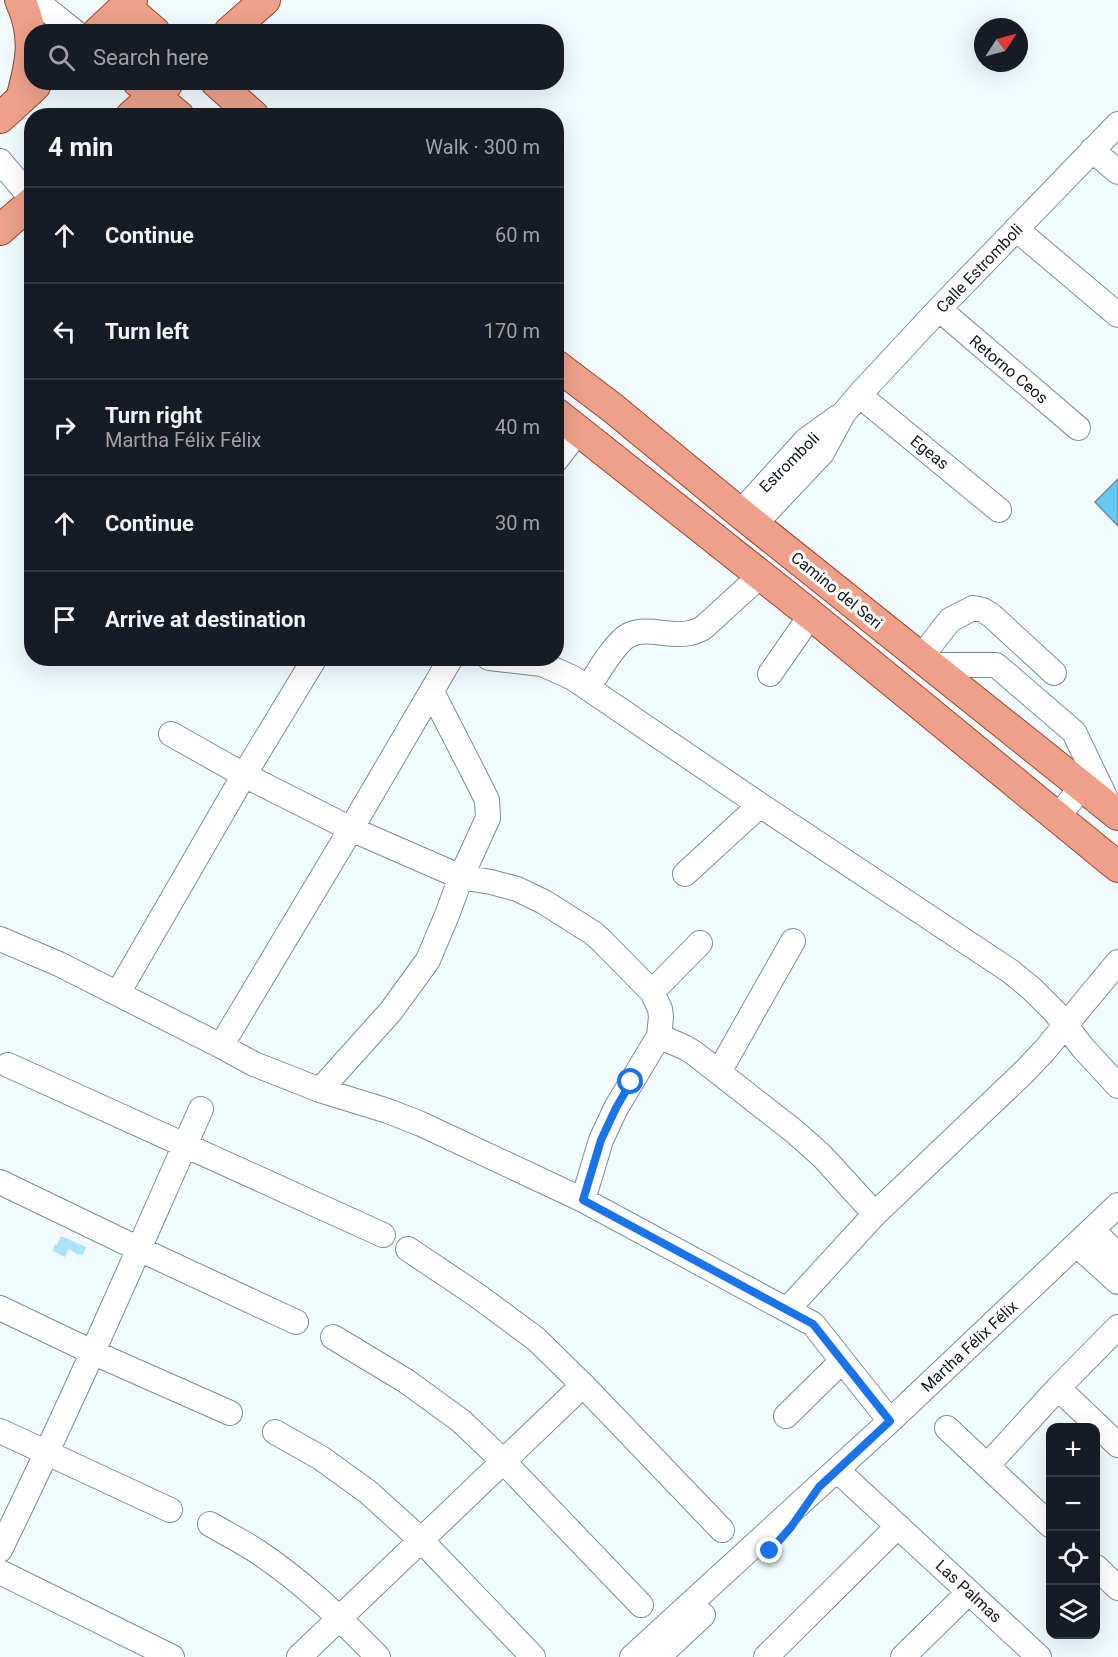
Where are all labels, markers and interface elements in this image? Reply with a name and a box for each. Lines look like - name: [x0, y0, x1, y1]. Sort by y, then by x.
- north arrow: [974, 18, 1028, 72]
- search box: [24, 24, 564, 90]
- icon: search: [45, 41, 78, 74]
- text: Search here: [93, 45, 209, 70]
- text: 4 min: [48, 132, 113, 162]
- text: Walk · 300 m: [425, 135, 540, 159]
- icon: ahead: [48, 219, 81, 252]
- street label: Calle Estromboli: [932, 220, 1027, 317]
- text: Continue: [105, 223, 194, 248]
- text: 60 m: [495, 223, 540, 247]
- icon: left: [48, 315, 81, 348]
- text: Turn left: [105, 319, 189, 344]
- text: 170 m: [484, 319, 540, 343]
- street label: Retorno Ceos: [966, 331, 1052, 408]
- text: Turn right: [105, 403, 202, 428]
- icon: right: [48, 411, 81, 444]
- text: 40 m: [495, 415, 540, 439]
- text: Martha Félix Félix: [105, 428, 261, 452]
- street label: Estromboli: [755, 428, 823, 496]
- street label: Egeas: [907, 431, 953, 473]
- icon: ahead: [48, 507, 81, 540]
- text: Continue: [105, 511, 194, 536]
- text: 30 m: [495, 511, 540, 535]
- street label: Camino del Seri: [787, 548, 886, 633]
- icon: arrive: [48, 603, 81, 636]
- text: Arrive at destination: [105, 607, 306, 632]
- route start: [617, 1068, 643, 1094]
- street label: Martha Félix Félix: [917, 1297, 1022, 1396]
- map controls: [1046, 1423, 1100, 1639]
- button: +: [1046, 1423, 1100, 1477]
- button: −: [1046, 1477, 1100, 1531]
- button: locate: [1046, 1531, 1100, 1585]
- route end: [756, 1537, 782, 1563]
- street label: Las Palmas: [932, 1556, 1006, 1627]
- button: layers: [1046, 1585, 1100, 1639]

